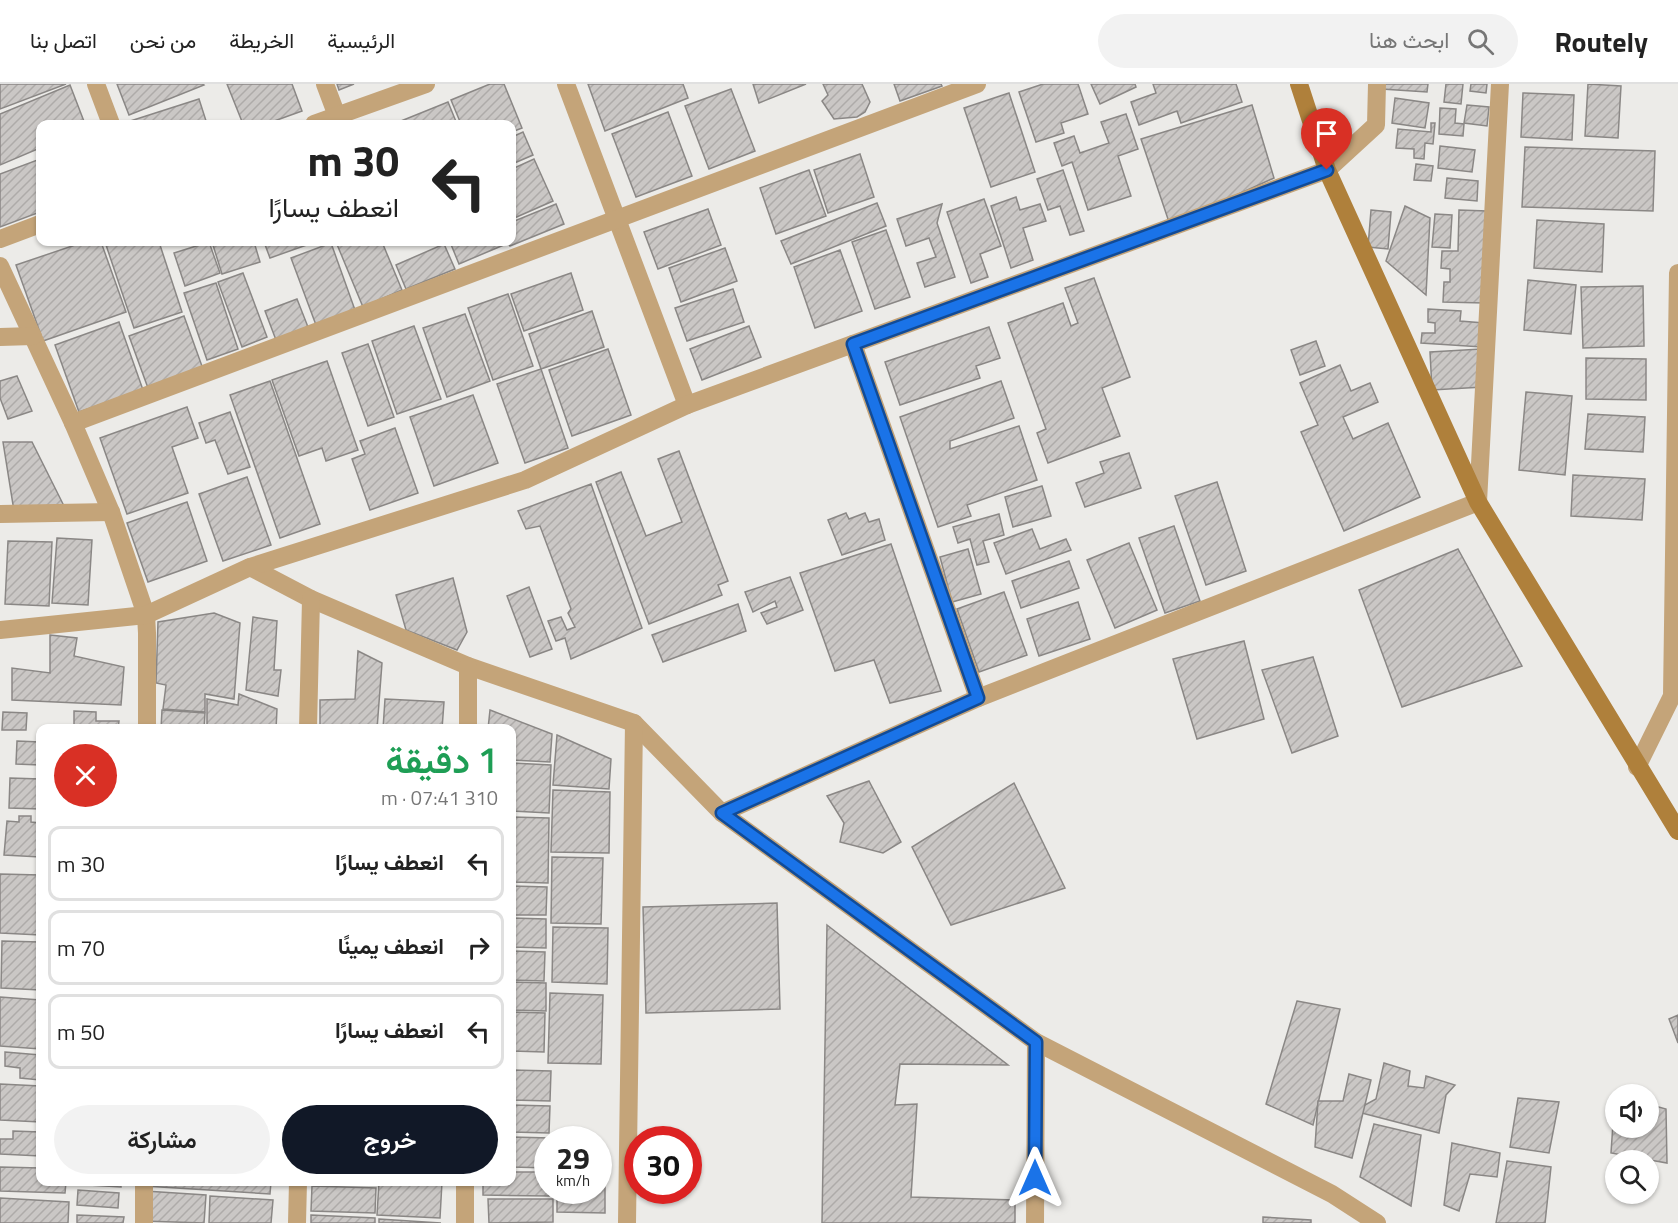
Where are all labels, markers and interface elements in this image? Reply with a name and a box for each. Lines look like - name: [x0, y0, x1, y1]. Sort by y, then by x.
- search box: [1098, 14, 1518, 68]
- text: Routely: [1554, 20, 1648, 63]
- text: ابحث هنا: [1369, 23, 1449, 57]
- text: اتصل بنا: [30, 24, 97, 56]
- text: من نحن: [130, 24, 196, 56]
- text: الخريطة: [229, 24, 294, 56]
- text: الرئيسية: [327, 24, 395, 56]
- icon: search: [1464, 25, 1497, 58]
- pin: [1301, 108, 1352, 170]
- icon: arrive: [1310, 117, 1343, 150]
- text: 30 m: [307, 128, 399, 192]
- icon: left: [420, 144, 498, 222]
- text: انعطف يسارًا: [268, 186, 399, 227]
- text: 1 دقيقة: [385, 732, 498, 787]
- button: close: [54, 744, 117, 807]
- text: 310 m · 07:41: [381, 782, 498, 813]
- text: انعطف يسارًا: [335, 845, 444, 879]
- text: 30 m: [57, 847, 105, 881]
- icon: left: [462, 847, 495, 880]
- text: انعطف يمينًا: [338, 929, 444, 963]
- text: 70 m: [57, 931, 105, 965]
- icon: right: [462, 931, 495, 964]
- text: انعطف يسارًا: [335, 1013, 444, 1047]
- text: 50 m: [57, 1015, 105, 1049]
- icon: left: [462, 1015, 495, 1048]
- map controls: [1605, 1084, 1659, 1204]
- button: sound: [1605, 1084, 1659, 1138]
- button: مشاركة: [54, 1105, 270, 1174]
- button: خروج: [282, 1105, 498, 1174]
- speed limit sign: 30: [624, 1126, 702, 1204]
- text: 29: [556, 1135, 590, 1181]
- position arrow: [1003, 1146, 1067, 1210]
- button: search: [1605, 1150, 1659, 1204]
- text: km/h: [556, 1169, 590, 1192]

